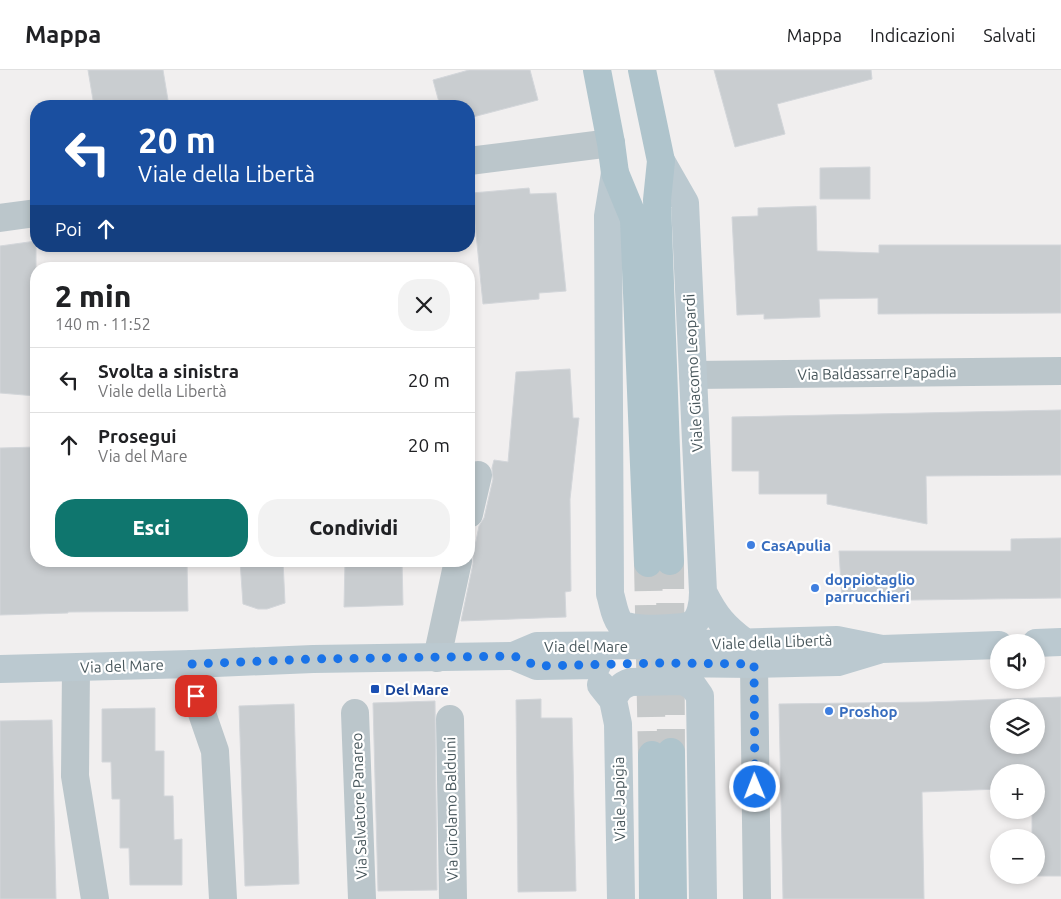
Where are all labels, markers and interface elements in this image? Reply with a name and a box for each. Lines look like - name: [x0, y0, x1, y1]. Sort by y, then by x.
- text: Mappa: [25, 21, 101, 48]
- text: Mappa: [787, 25, 842, 45]
- text: Indicazioni: [870, 25, 955, 45]
- text: Salvati: [983, 25, 1036, 45]
- icon: left: [55, 120, 120, 185]
- text: 20 m: [138, 120, 216, 160]
- text: Viale della Libertà: [138, 161, 315, 186]
- icon: ahead: [92, 215, 120, 243]
- text: Poi: [55, 218, 82, 240]
- text: 2 min: [55, 279, 131, 313]
- button: close: [398, 279, 450, 331]
- street label: Viale Giacomo Leopardi: [680, 293, 706, 453]
- text: 140 m · 11:52: [55, 315, 151, 333]
- text: Svolta a sinistra: [98, 360, 239, 382]
- street label: Via Baldassarre Papadia: [797, 363, 957, 383]
- icon: left: [55, 366, 83, 394]
- text: 20 m: [408, 369, 450, 391]
- text: Viale della Libertà: [98, 382, 227, 400]
- text: Prosegui: [98, 425, 177, 447]
- icon: ahead: [55, 431, 83, 459]
- text: 20 m: [408, 434, 450, 456]
- text: Via del Mare: [98, 447, 188, 465]
- button: Esci: [55, 499, 248, 557]
- button: Condividi: [258, 499, 450, 557]
- place label: CasApulia: [761, 537, 831, 554]
- marker: CasApulia: [745, 539, 757, 551]
- place label: doppiotaglio parrucchieri: [825, 571, 915, 605]
- marker: doppiotaglio parrucchieri: [809, 582, 821, 594]
- street label: Viale della Libertà: [711, 631, 833, 653]
- map controls: [990, 634, 1045, 884]
- button: sound: [990, 634, 1045, 689]
- street label: Via del Mare: [544, 638, 628, 655]
- street label: Via del Mare: [80, 656, 164, 676]
- pin: [175, 675, 217, 717]
- place label: Del Mare: [385, 681, 449, 698]
- icon: arrive: [182, 682, 210, 710]
- marker: Del Mare: [369, 683, 381, 695]
- button: layers: [990, 699, 1045, 754]
- place label: Proshop: [839, 703, 897, 720]
- marker: Proshop: [823, 705, 835, 717]
- street label: Via Salvatore Panareo: [348, 732, 370, 880]
- street label: Via Girolamo Balduini: [441, 737, 461, 881]
- street label: Viale Japigia: [610, 757, 628, 841]
- position arrow: [728, 760, 780, 812]
- button: +: [990, 764, 1045, 819]
- button: −: [990, 829, 1045, 884]

